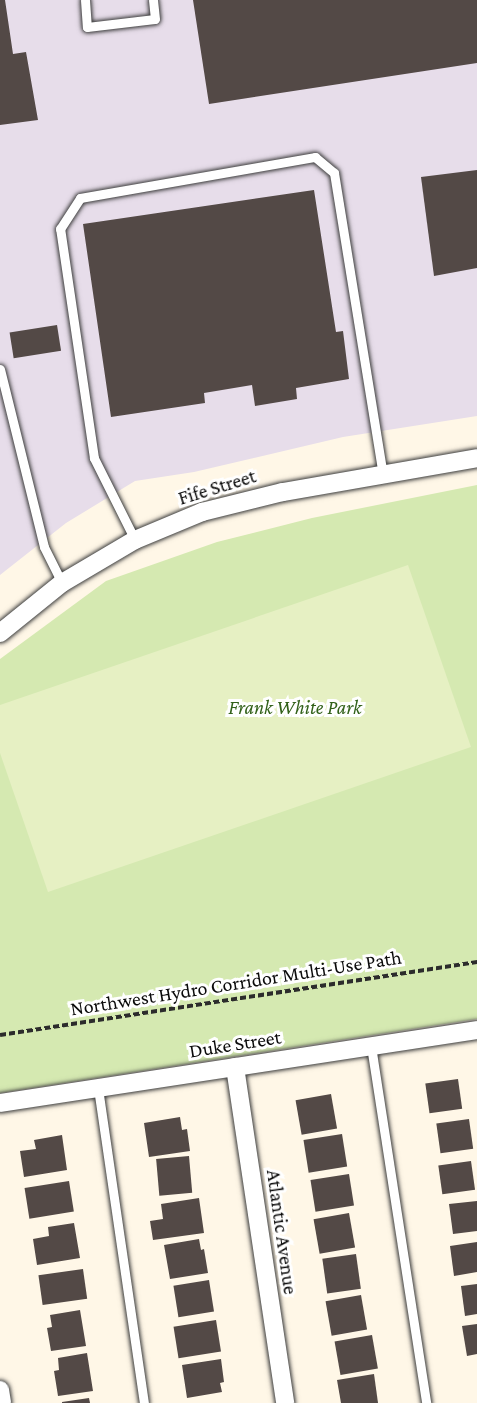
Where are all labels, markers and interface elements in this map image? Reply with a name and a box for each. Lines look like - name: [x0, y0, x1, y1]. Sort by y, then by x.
- street label: Fife Street: [175, 464, 259, 510]
- park label: Frank White Park: [228, 695, 362, 719]
- street label: Northwest Hydro Corridor Multi-Use Path: [69, 945, 403, 1021]
- street label: Duke Street: [187, 1025, 283, 1063]
- street label: Atlantic Avenue: [261, 1168, 303, 1296]

